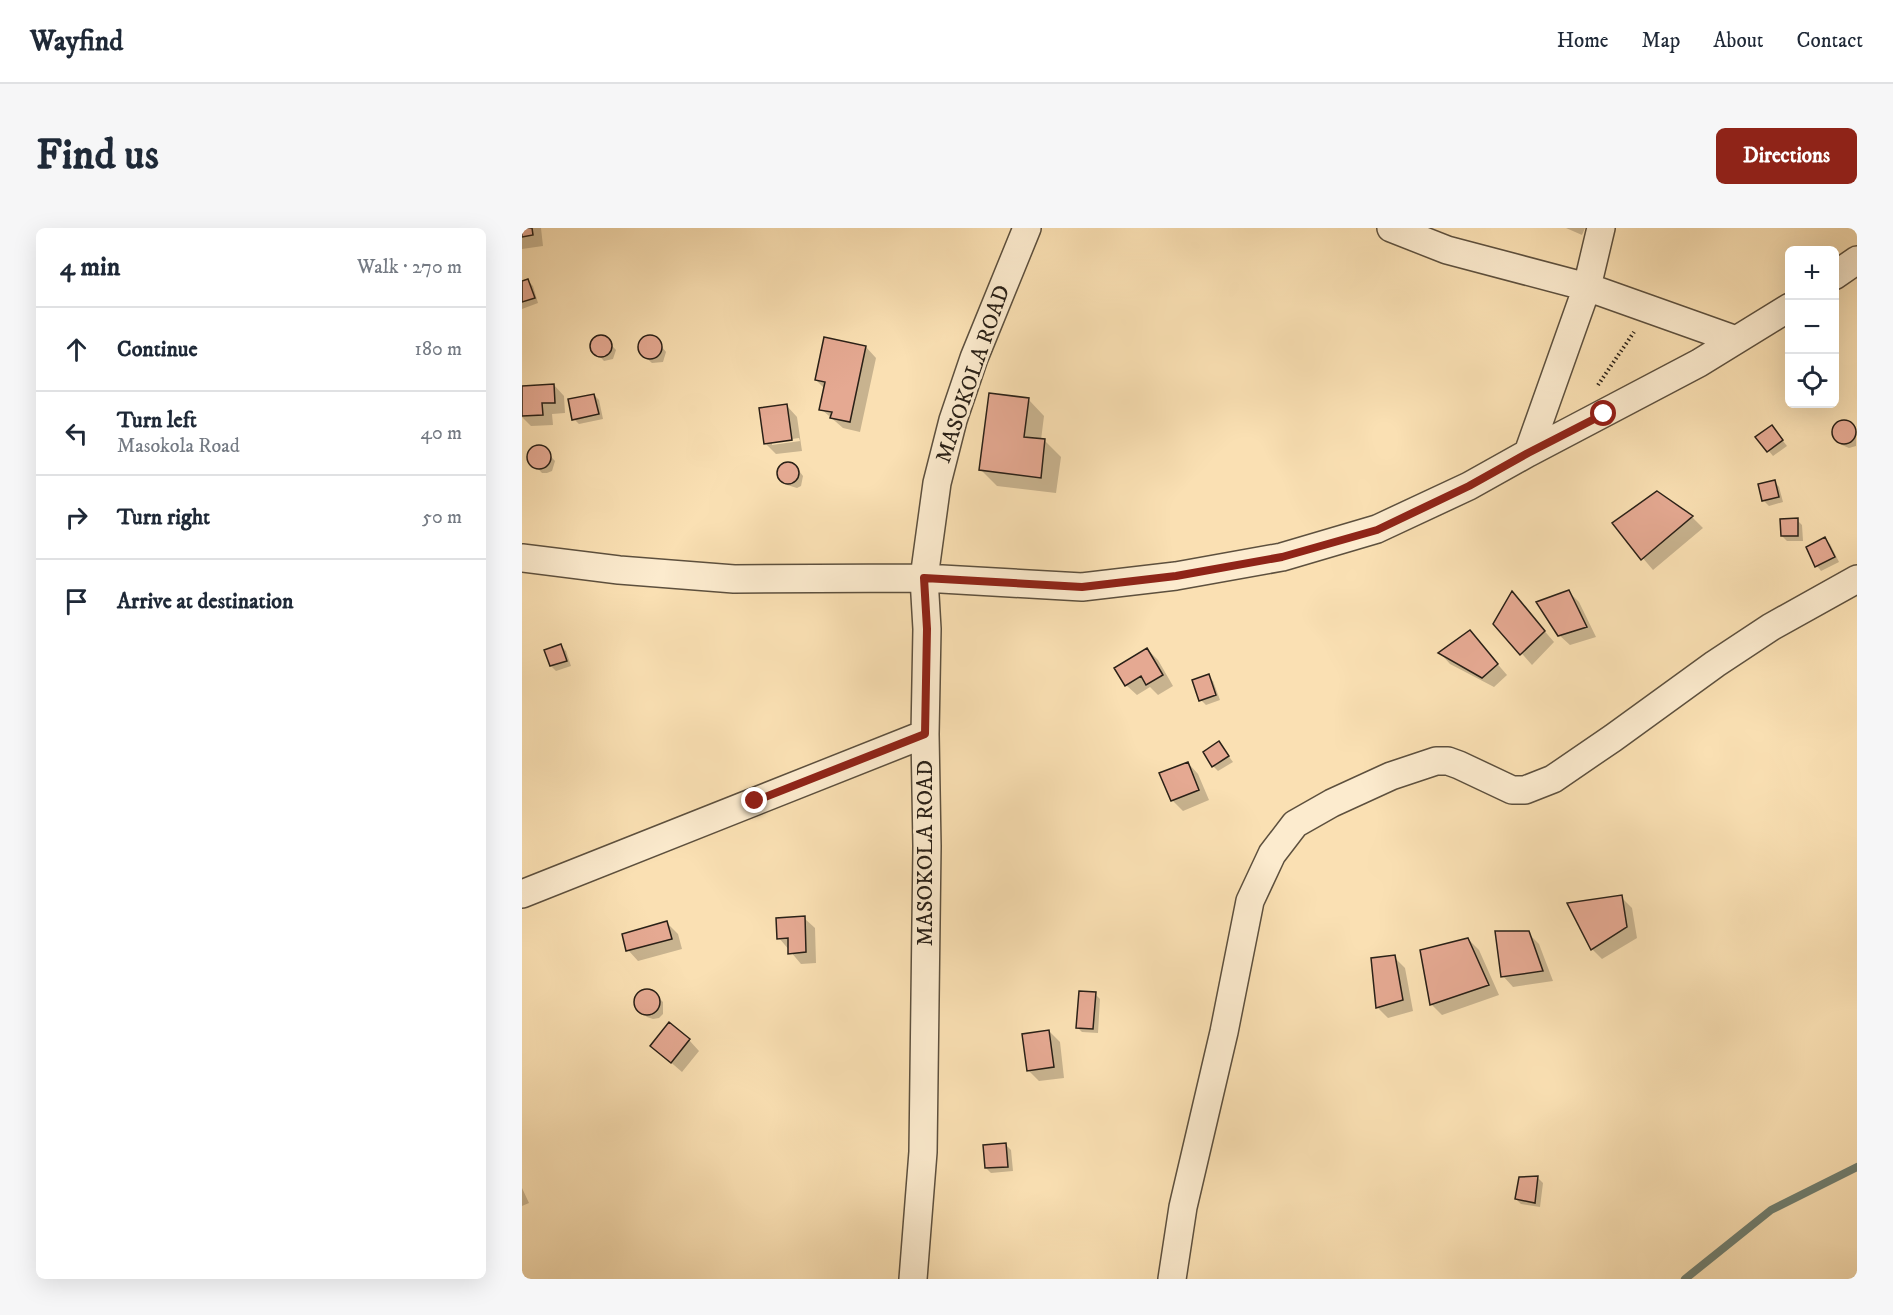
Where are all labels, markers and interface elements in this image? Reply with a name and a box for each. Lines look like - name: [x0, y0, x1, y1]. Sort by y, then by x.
- text: Wayfind: [30, 24, 123, 59]
- text: Home: [1557, 28, 1609, 54]
- text: Map: [1642, 28, 1680, 54]
- text: About: [1713, 28, 1764, 54]
- text: Contact: [1797, 28, 1863, 54]
- button: Directions: [1716, 128, 1857, 184]
- text: Find us: [36, 130, 159, 182]
- map controls: [1785, 246, 1839, 408]
- button: +: [1785, 246, 1839, 300]
- text: 4 min: [60, 251, 120, 284]
- text: Walk · 270 m: [357, 255, 462, 280]
- street label: MASOKOLA ROAD: [930, 281, 1016, 467]
- button: −: [1785, 300, 1839, 354]
- icon: ahead: [60, 333, 93, 366]
- text: Continue: [117, 336, 198, 363]
- text: 180 m: [415, 337, 462, 362]
- button: locate: [1785, 354, 1839, 408]
- route start: [1590, 400, 1616, 426]
- text: Turn left: [117, 407, 197, 434]
- icon: left: [60, 417, 93, 450]
- text: 40 m: [420, 421, 462, 446]
- text: Masokola Road: [117, 434, 240, 459]
- icon: right: [60, 501, 93, 534]
- text: Turn right: [117, 504, 210, 531]
- text: 50 m: [422, 505, 462, 530]
- icon: arrive: [60, 585, 93, 618]
- text: Arrive at destination: [117, 588, 294, 615]
- street label: MASOKOLA ROAD: [912, 760, 939, 946]
- route end: [741, 787, 767, 813]

